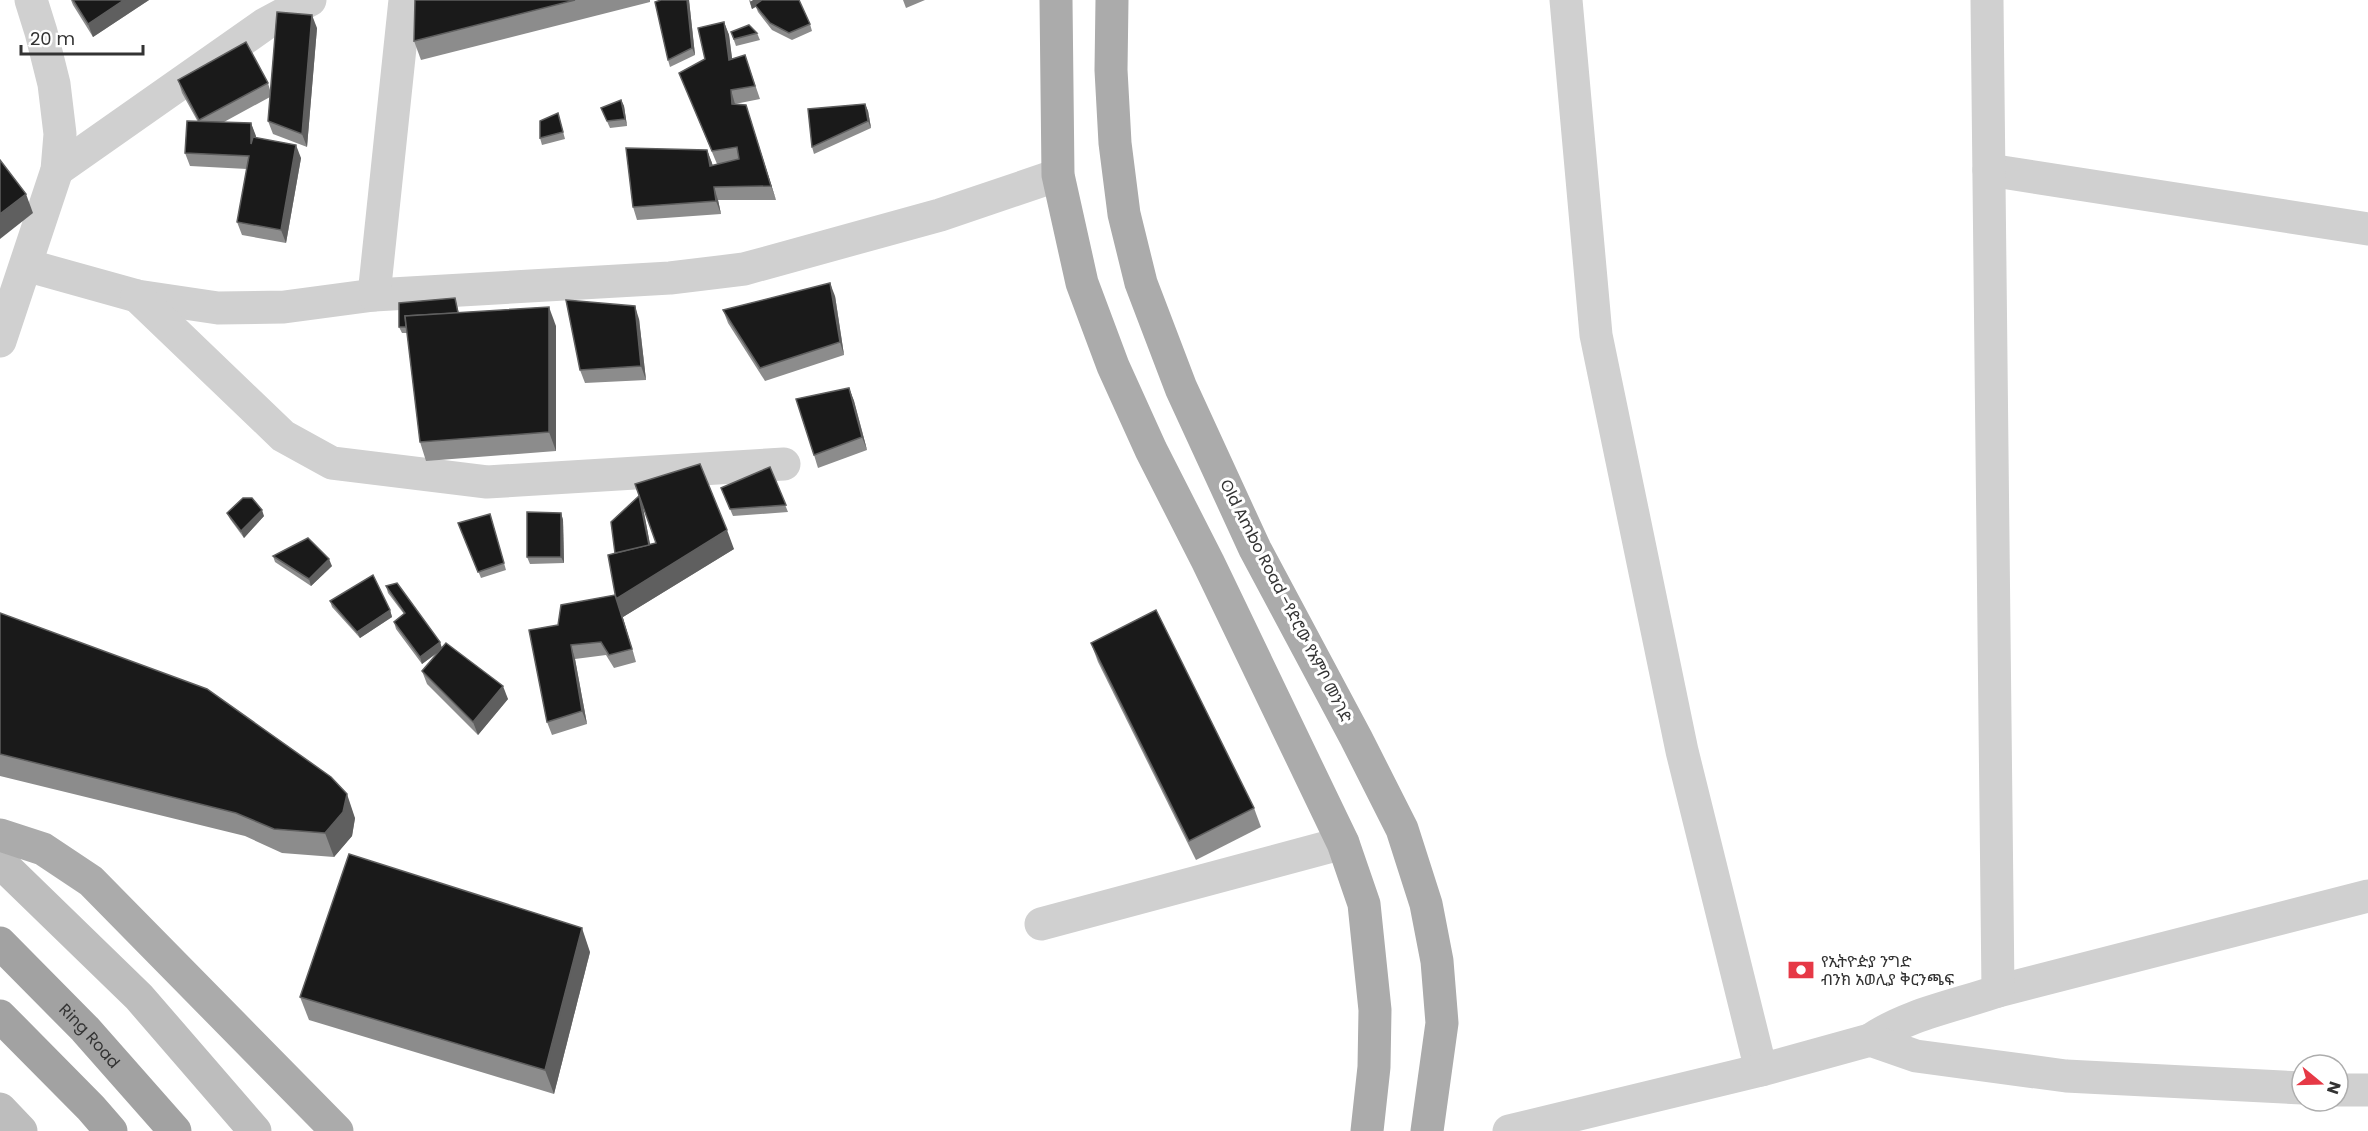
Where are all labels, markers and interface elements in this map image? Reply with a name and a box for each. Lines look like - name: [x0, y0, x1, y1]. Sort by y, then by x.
- scale bar: [21, 18, 142, 56]
- text: 20 m: [30, 26, 75, 51]
- street label: Old Ambo Road -የድሮው የአምቦ መንገድ: [1214, 475, 1358, 727]
- place label: የኢትዮዽያ ንግድ ብንክ አወሊያ ቅርንጫፍ: [1821, 950, 1954, 991]
- bank icon: የኢትዮዽያ ንግድ ብንክ አወሊያ ቅርንጫፍ: [1786, 955, 1816, 985]
- street label: Ring Road: [54, 998, 126, 1073]
- north arrow: [2290, 1053, 2350, 1113]
- text: N: [2321, 1078, 2347, 1097]

